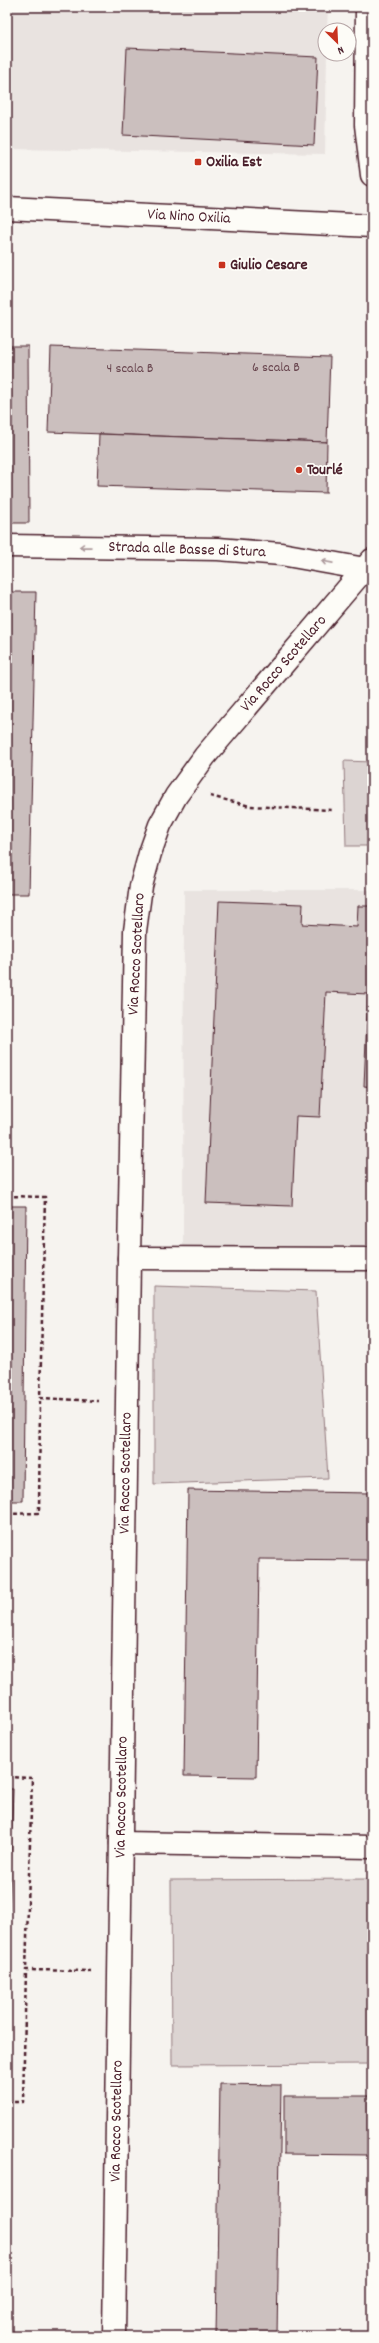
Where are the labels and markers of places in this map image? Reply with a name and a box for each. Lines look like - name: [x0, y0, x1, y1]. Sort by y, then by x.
- place label: Oxilia Est: [206, 151, 262, 174]
- marker: Oxilia Est: [193, 157, 203, 167]
- place label: Giulio Cesare: [230, 254, 308, 277]
- marker: Giulio Cesare: [217, 260, 227, 270]
- place label: Tourlé: [307, 459, 343, 482]
- marker: Tourlé: [294, 465, 304, 475]

